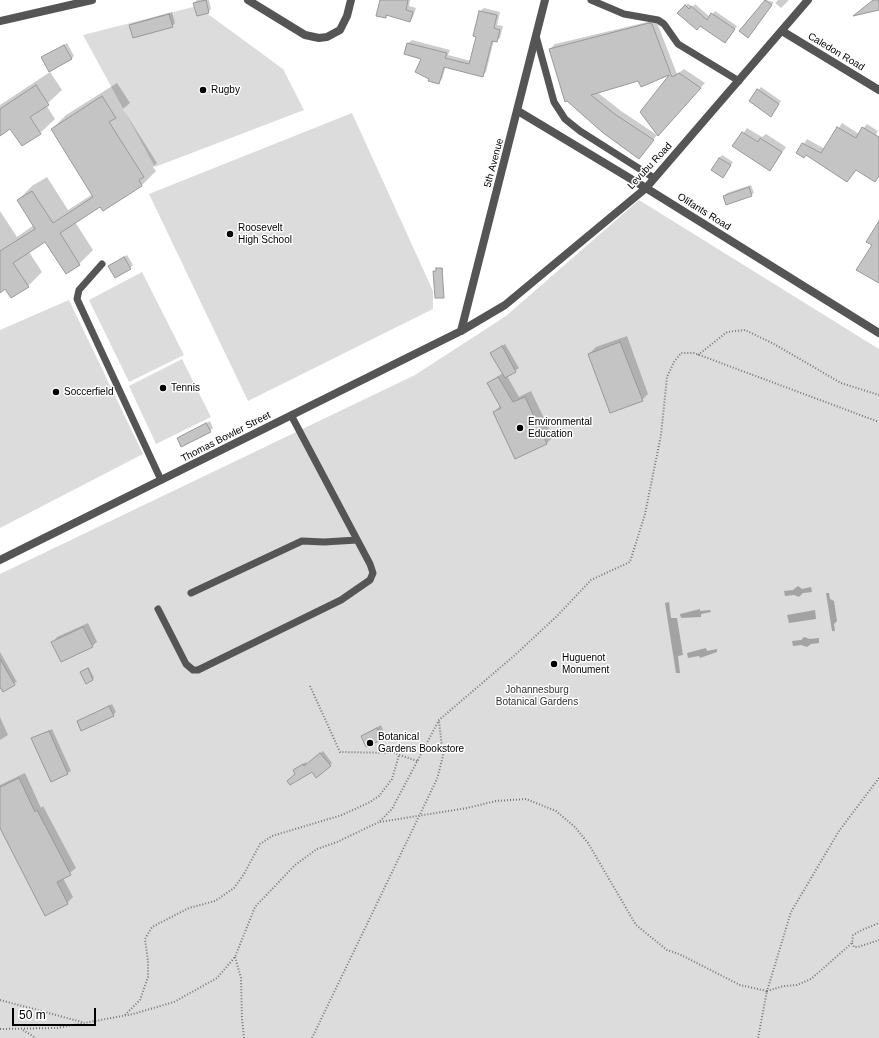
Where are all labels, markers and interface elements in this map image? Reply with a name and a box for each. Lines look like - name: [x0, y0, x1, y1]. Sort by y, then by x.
- street label: Caledon Road: [806, 30, 866, 74]
- place label: Rugby: [211, 84, 240, 96]
- marker: Rugby: [198, 85, 208, 95]
- street label: 5th Avenue: [482, 137, 506, 189]
- street label: Levubu Road: [625, 140, 675, 192]
- street label: Olifants Road: [675, 191, 733, 233]
- place label: Roosevelt High School: [238, 222, 292, 246]
- marker: Roosevelt High School: [225, 229, 235, 239]
- place label: Tennis: [171, 382, 200, 394]
- marker: Tennis: [158, 383, 168, 393]
- place label: Soccerfield: [64, 386, 113, 398]
- marker: Soccerfield: [51, 387, 61, 397]
- street label: Thomas Bowler Street: [179, 409, 273, 465]
- place label: Environmental Education: [528, 416, 592, 440]
- marker: Environmental Education: [515, 423, 525, 433]
- place label: Huguenot Monument: [562, 652, 609, 676]
- marker: Huguenot Monument: [549, 659, 559, 669]
- park label: Johannesburg Botanical Gardens: [496, 684, 578, 708]
- place label: Botanical Gardens Bookstore: [378, 731, 464, 754]
- marker: Botanical Gardens Bookstore: [365, 738, 375, 748]
- scale bar: [14, 1000, 98, 1026]
- text: 50 m: [19, 1008, 46, 1022]

